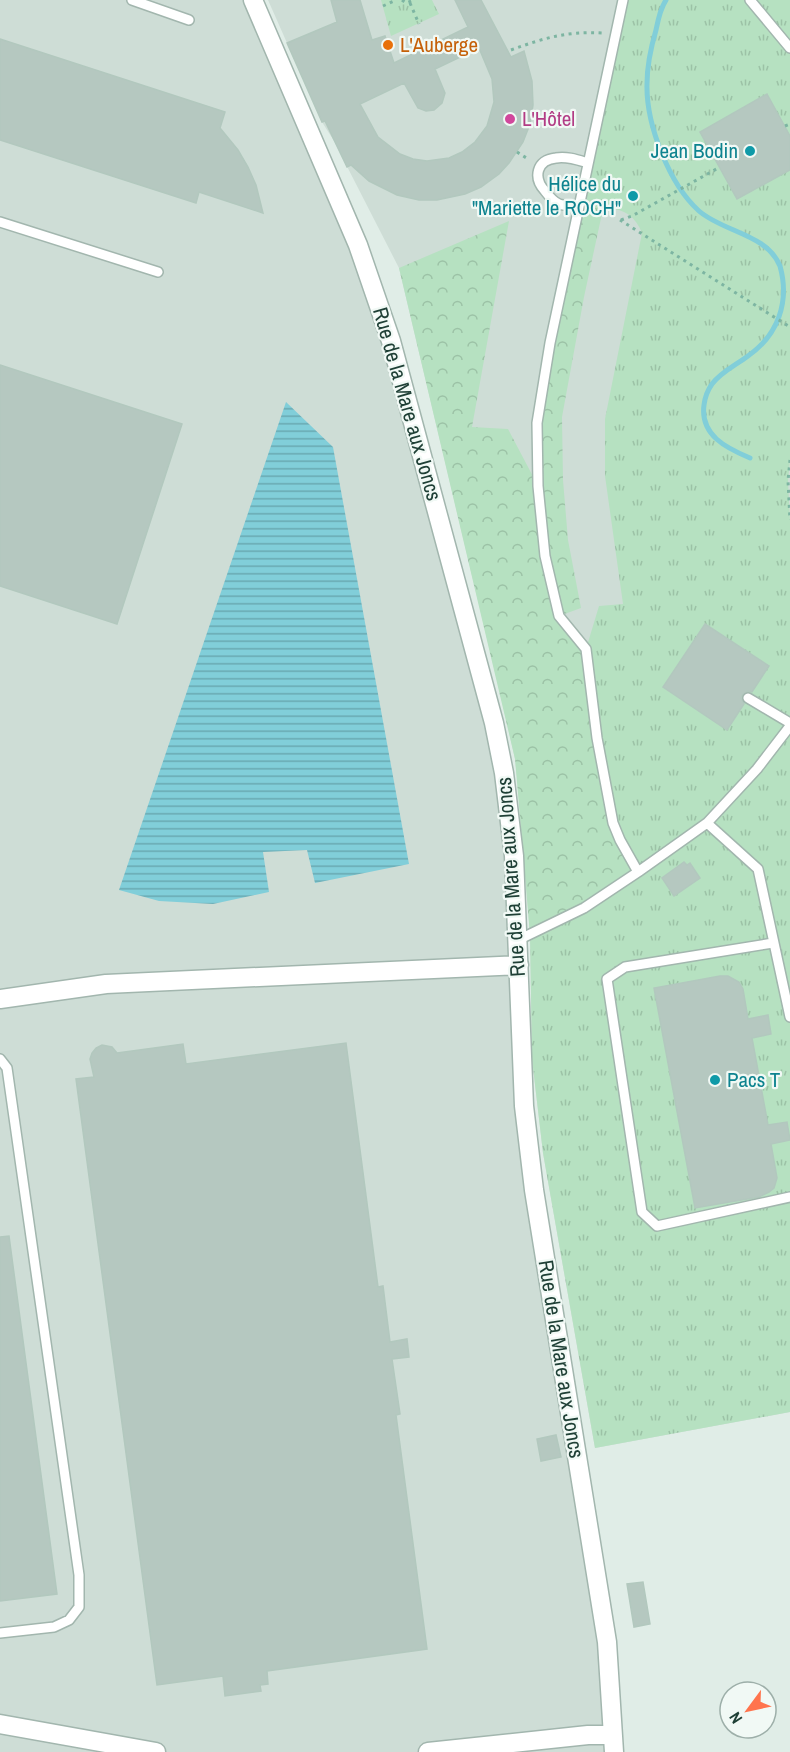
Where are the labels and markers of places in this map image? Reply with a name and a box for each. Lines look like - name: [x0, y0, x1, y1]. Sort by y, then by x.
- place label: L'Auberge: [400, 30, 478, 59]
- marker: L'Auberge: [381, 38, 395, 52]
- place label: L'Hôtel: [522, 104, 575, 133]
- marker: L'Hôtel: [503, 112, 517, 126]
- place label: Jean Bodin: [651, 136, 738, 165]
- marker: Jean Bodin: [743, 144, 757, 158]
- place label: Hélice du "Mariette le ROCH": [472, 169, 621, 222]
- marker: Hélice du "Mariette le ROCH": [626, 189, 640, 203]
- place label: Pacs T: [727, 1065, 781, 1094]
- marker: Pacs T: [708, 1073, 722, 1087]

